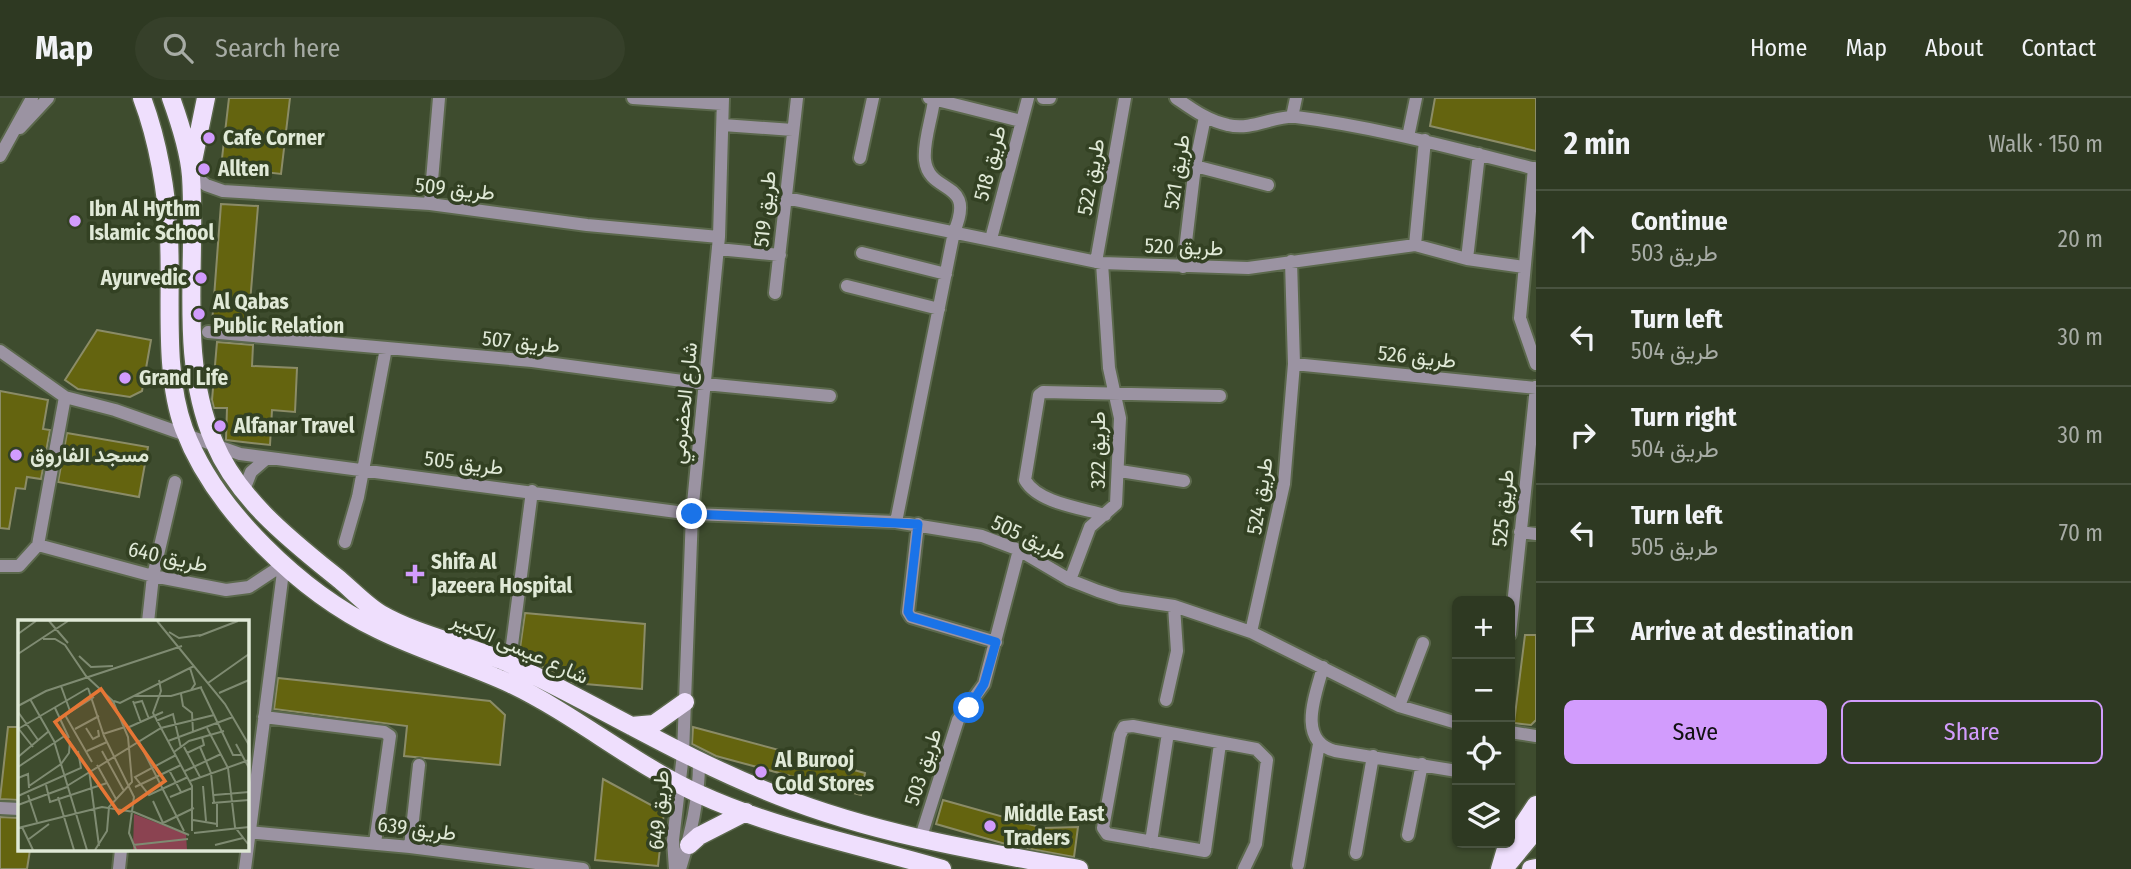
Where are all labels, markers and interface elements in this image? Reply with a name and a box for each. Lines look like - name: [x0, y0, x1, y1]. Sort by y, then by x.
- search box: [135, 17, 625, 80]
- text: Map: [35, 28, 93, 68]
- icon: search: [159, 29, 197, 67]
- text: Search here: [215, 33, 340, 64]
- text: Home: [1750, 34, 1807, 62]
- text: Map: [1845, 34, 1887, 62]
- text: About: [1925, 34, 1983, 62]
- text: Contact: [2021, 34, 2096, 62]
- street label: طريق 518: [968, 123, 1012, 203]
- place label: Cafe Corner: [223, 125, 325, 151]
- text: 2 min: [1564, 126, 1631, 162]
- marker: Cafe Corner: [201, 130, 217, 146]
- text: Walk · 150 m: [1988, 130, 2103, 158]
- street label: طريق 521: [1158, 132, 1196, 212]
- street label: طريق 522: [1071, 137, 1111, 217]
- place label: Allten: [217, 156, 270, 182]
- marker: Allten: [196, 161, 212, 177]
- street label: طريق 519: [748, 170, 782, 248]
- street label: طريق 509: [414, 172, 496, 206]
- place label: Ibn Al Hythm Islamic School: [89, 196, 214, 246]
- text: Continue: [1631, 206, 1728, 237]
- marker: Ibn Al Hythm Islamic School: [67, 213, 83, 229]
- icon: ahead: [1564, 220, 1602, 258]
- text: 20 m: [2058, 225, 2103, 253]
- street label: طريق 520: [1144, 233, 1224, 261]
- text: طريق 503: [1631, 239, 1718, 267]
- place label: Ayurvedic: [100, 265, 188, 291]
- marker: Ayurvedic: [193, 270, 209, 286]
- place label: Al Qabas Public Relation: [212, 289, 344, 339]
- text: Turn left: [1631, 304, 1723, 335]
- marker: Al Qabas Public Relation: [191, 306, 207, 322]
- icon: left: [1564, 318, 1602, 356]
- text: 30 m: [2058, 323, 2103, 351]
- street label: طريق 507: [481, 325, 561, 359]
- text: طريق 504: [1631, 337, 1719, 365]
- street label: طريق 526: [1377, 340, 1457, 374]
- street label: شارع الحضرمي: [665, 341, 707, 466]
- place label: Grand Life: [139, 365, 229, 391]
- marker: Grand Life: [117, 370, 133, 386]
- text: Turn right: [1631, 402, 1737, 433]
- street label: طريق 322: [1085, 411, 1111, 489]
- place label: Alfanar Travel: [233, 413, 355, 439]
- icon: right: [1564, 416, 1602, 454]
- marker: Alfanar Travel: [212, 418, 228, 434]
- text: 30 m: [2058, 421, 2103, 449]
- text: طريق 504: [1631, 435, 1719, 463]
- place label: مسجد الفاروق: [30, 442, 149, 468]
- street label: طريق 505: [423, 445, 505, 481]
- marker: مسجد الفاروق: [8, 447, 24, 463]
- street label: طريق 524: [1241, 455, 1279, 537]
- street label: طريق 525: [1486, 468, 1520, 548]
- route end: [676, 498, 707, 529]
- text: Turn left: [1631, 500, 1723, 531]
- street label: طريق 505: [987, 509, 1071, 567]
- icon: left: [1564, 514, 1602, 552]
- text: 70 m: [2059, 519, 2103, 547]
- text: طريق 505: [1631, 533, 1718, 561]
- street label: طريق 640: [126, 536, 210, 578]
- place label: Shifa Al Jazeera Hospital: [430, 549, 573, 599]
- marker: Shifa Al Jazeera Hospital: [405, 564, 425, 584]
- map controls: [1452, 596, 1515, 848]
- button: +: [1452, 596, 1515, 659]
- street label: شارع عيسى الكبير: [446, 606, 593, 691]
- icon: arrive: [1564, 612, 1602, 650]
- text: Arrive at destination: [1631, 616, 1854, 647]
- inset map: [18, 620, 248, 852]
- button: −: [1452, 659, 1515, 722]
- route start: [953, 692, 984, 723]
- button: Save: [1564, 700, 1827, 764]
- button: Share: [1841, 700, 2103, 764]
- button: locate: [1452, 722, 1515, 785]
- street label: طريق 503: [898, 725, 948, 809]
- place label: Al Burooj Cold Stores: [774, 747, 874, 797]
- marker: Al Burooj Cold Stores: [753, 764, 769, 780]
- street label: طريق 649: [643, 769, 675, 851]
- button: layers: [1452, 785, 1515, 848]
- place label: Middle East Traders: [1004, 801, 1105, 851]
- street label: طريق 639: [376, 811, 458, 847]
- marker: Middle East Traders: [982, 818, 998, 834]

